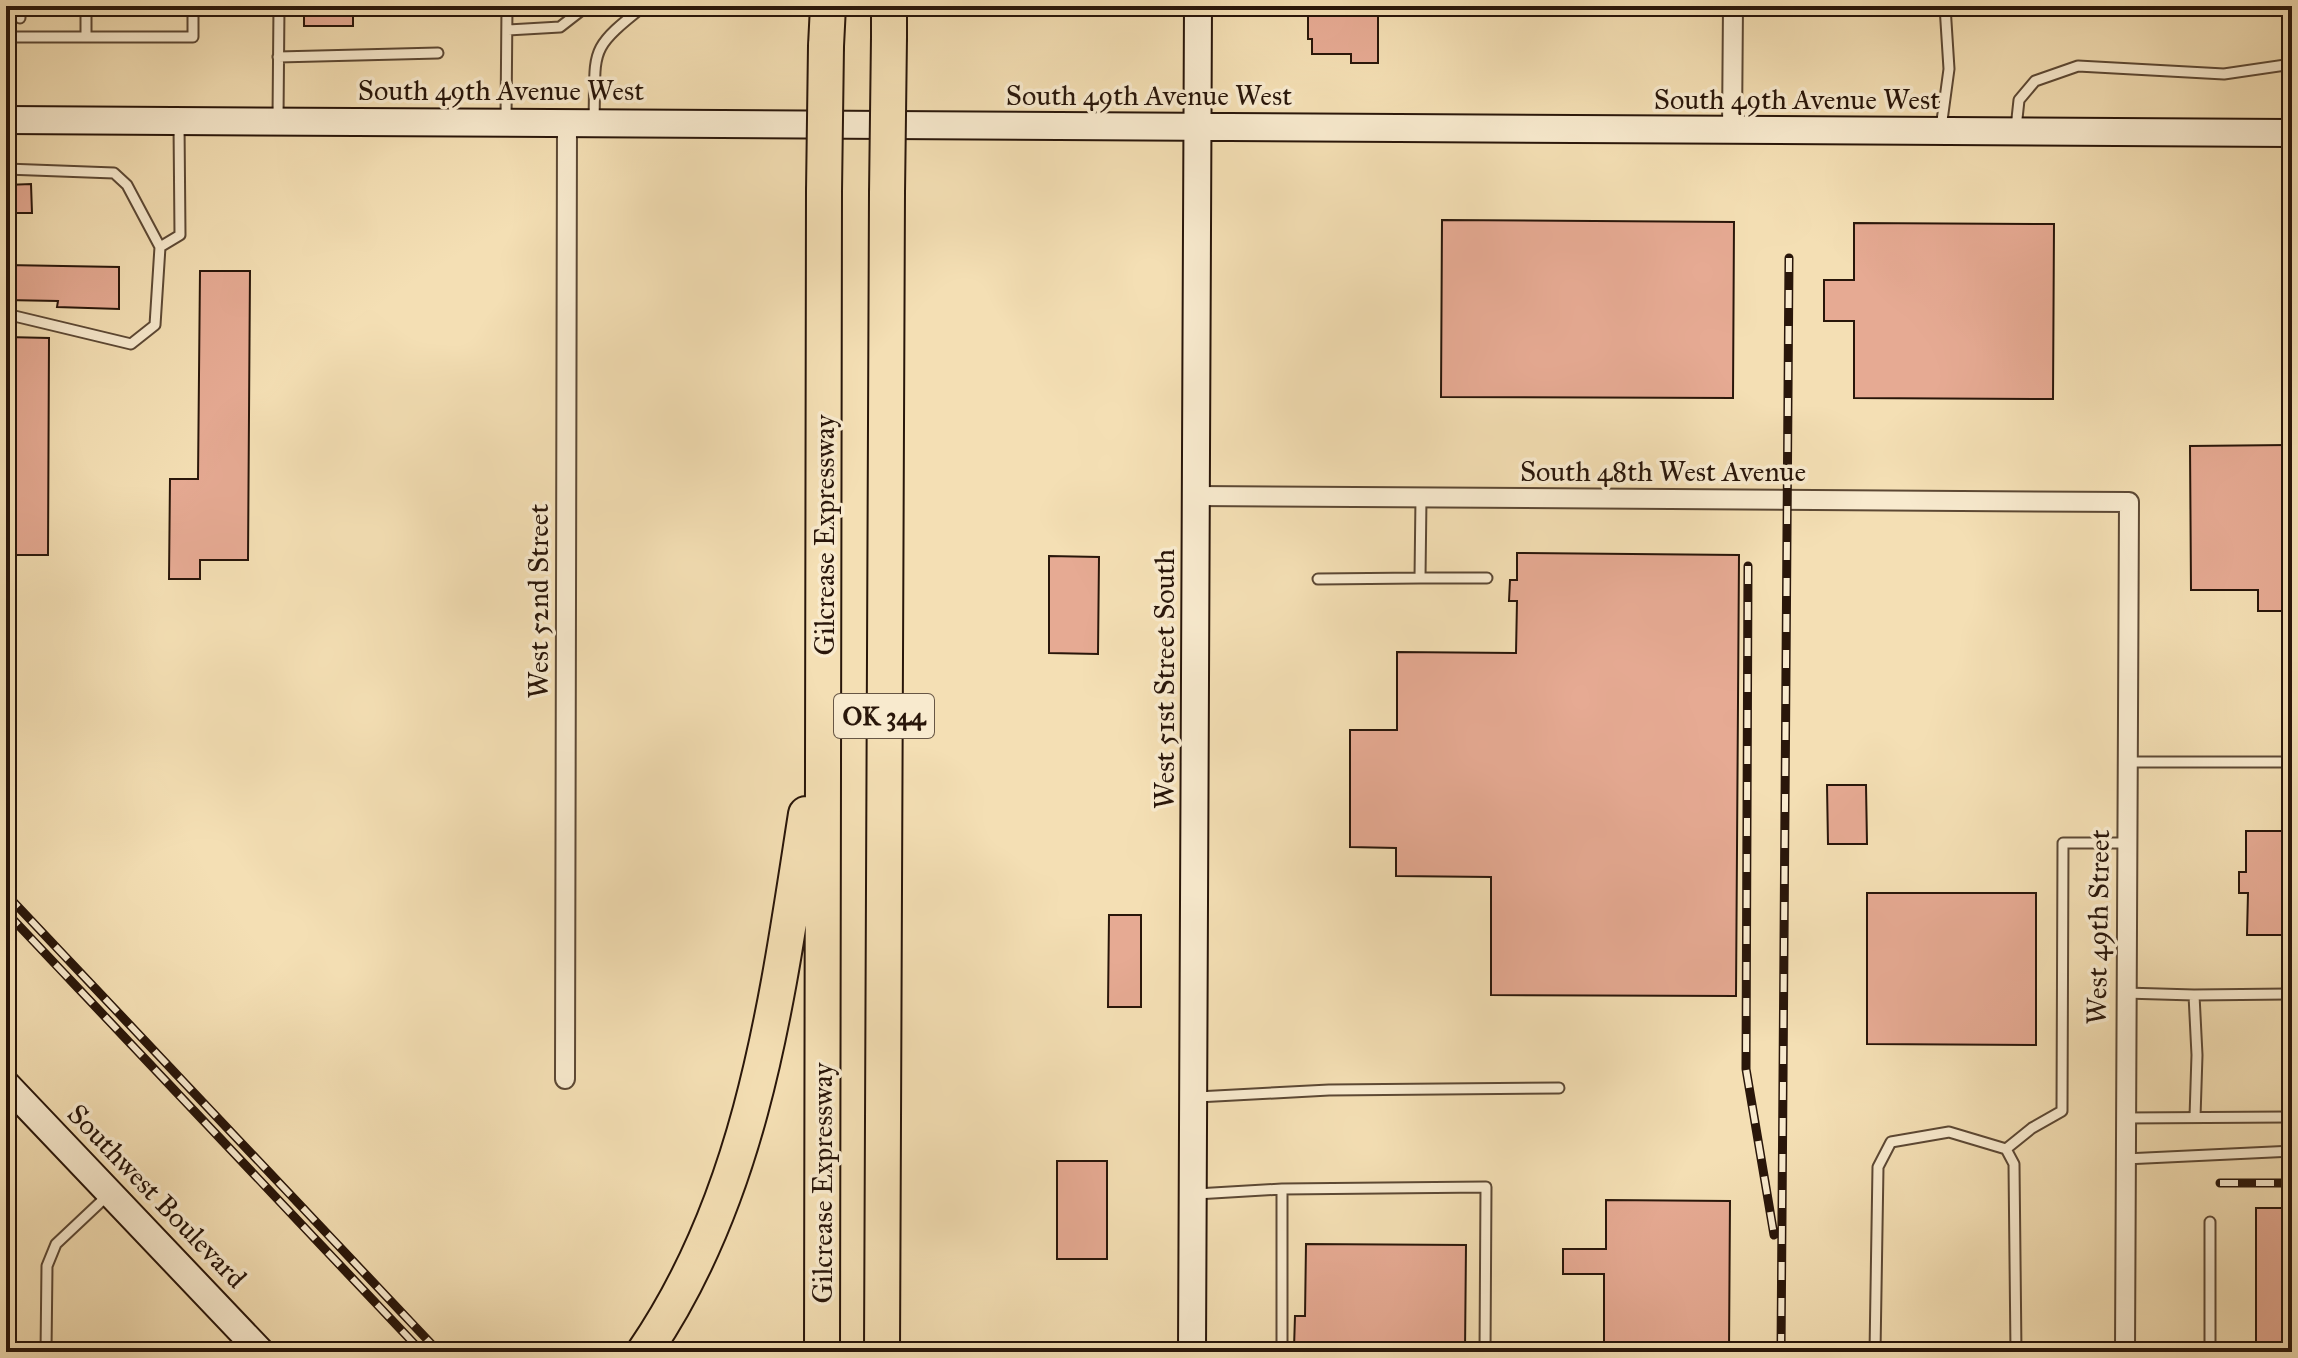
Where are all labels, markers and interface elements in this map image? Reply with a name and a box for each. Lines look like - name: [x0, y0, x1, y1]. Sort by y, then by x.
- street label: South 49th Avenue West: [358, 73, 644, 108]
- street label: South 49th Avenue West: [1006, 78, 1292, 113]
- street label: South 49th Avenue West: [1654, 82, 1940, 117]
- street label: Gilcrease Expressway: [807, 414, 842, 655]
- street label: South 48th West Avenue: [1520, 454, 1806, 489]
- street label: West 52nd Street: [521, 503, 556, 698]
- street label: West 51st Street South: [1147, 549, 1182, 809]
- road number: OK 344: [834, 694, 934, 738]
- street label: West 49th Street: [2079, 829, 2117, 1025]
- street label: Gilcrease Expressway: [805, 1062, 840, 1303]
- street label: Southwest Boulevard: [60, 1096, 254, 1296]

